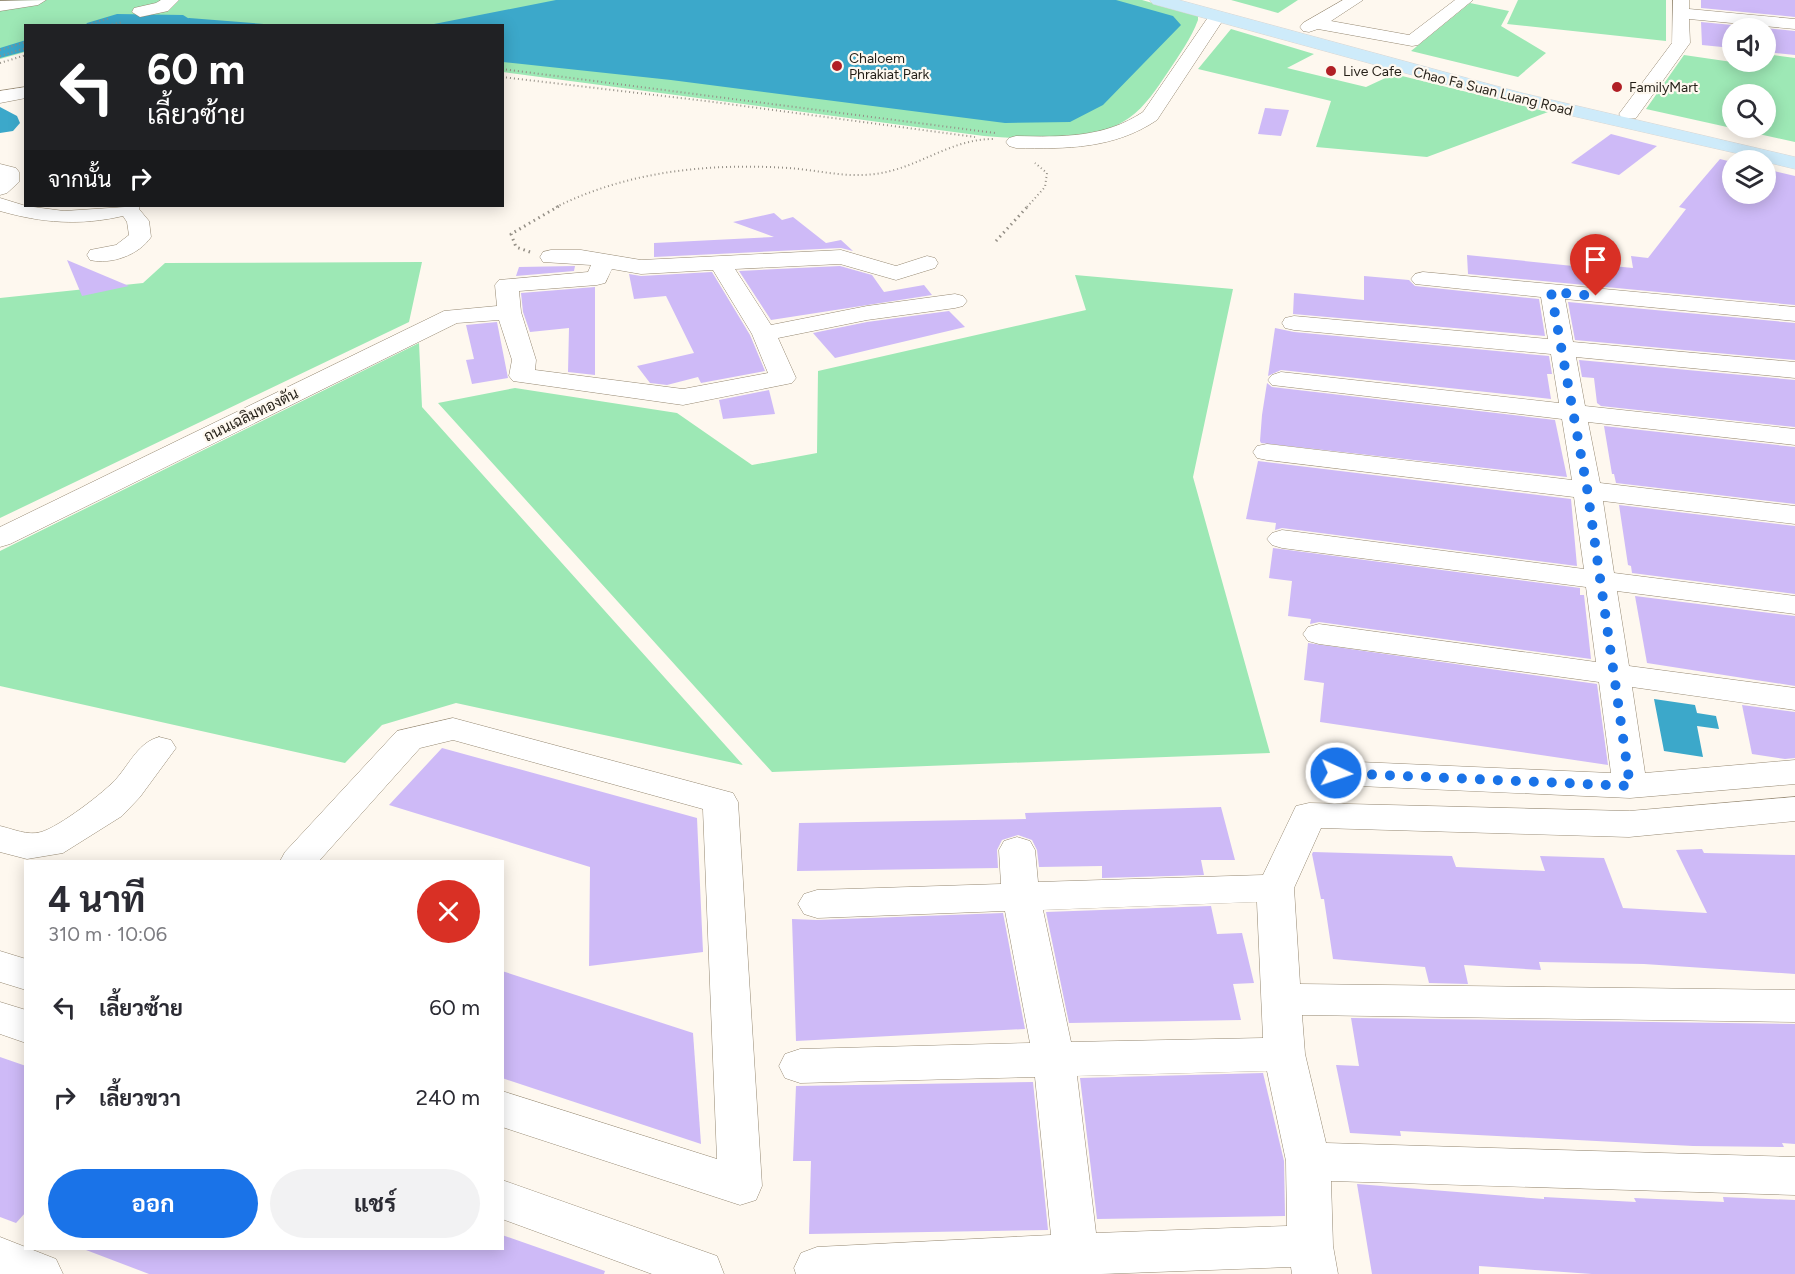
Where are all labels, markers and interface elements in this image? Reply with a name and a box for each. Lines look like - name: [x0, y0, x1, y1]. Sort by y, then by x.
- map controls: [1722, 18, 1776, 204]
- button: sound: [1722, 18, 1776, 72]
- text: 60 m: [147, 44, 245, 95]
- icon: left: [48, 48, 126, 126]
- place label: Chaloem Phrakiat Park: [849, 50, 930, 83]
- marker: Chaloem Phrakiat Park: [830, 59, 844, 73]
- place label: Live Cafe: [1343, 63, 1402, 80]
- street label: Chao Fa Suan Luang Road: [1411, 63, 1574, 120]
- marker: Live Cafe: [1324, 64, 1338, 78]
- place label: FamilyMart: [1629, 79, 1698, 96]
- marker: FamilyMart: [1610, 80, 1624, 94]
- button: search: [1722, 84, 1776, 138]
- text: เลี้ยวซ้าย: [147, 98, 245, 131]
- button: layers: [1722, 150, 1776, 204]
- icon: right: [124, 162, 157, 195]
- text: จากนั้น: [48, 166, 112, 193]
- pin: [1570, 234, 1621, 296]
- icon: arrive: [1579, 243, 1612, 276]
- street label: ถนนเฉลิมทองตัน: [201, 384, 301, 446]
- position arrow: [1304, 741, 1368, 805]
- text: 4 นาที: [48, 878, 146, 921]
- button: close: [417, 880, 480, 943]
- text: 310 m · 10:06: [48, 922, 167, 946]
- icon: left: [48, 991, 81, 1024]
- text: 60 m: [429, 994, 480, 1021]
- text: เลี้ยวซ้าย: [99, 995, 183, 1022]
- icon: right: [48, 1081, 81, 1114]
- text: 240 m: [416, 1084, 480, 1111]
- text: เลี้ยวขวา: [99, 1085, 181, 1112]
- button: ออก: [48, 1169, 258, 1238]
- button: แชร์: [270, 1169, 480, 1238]

